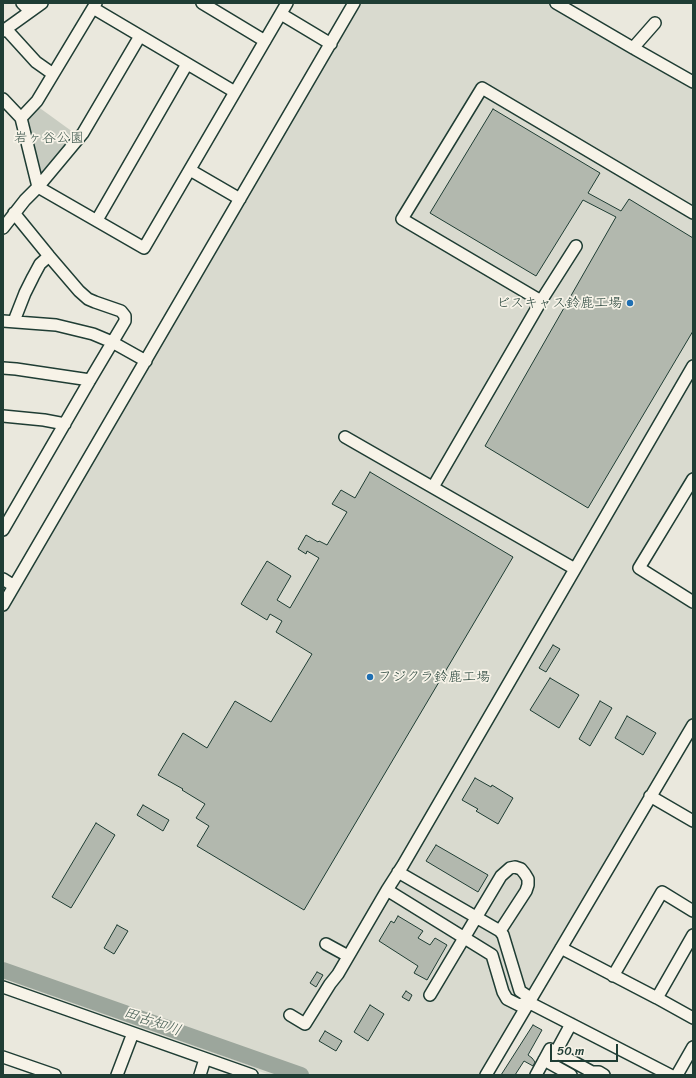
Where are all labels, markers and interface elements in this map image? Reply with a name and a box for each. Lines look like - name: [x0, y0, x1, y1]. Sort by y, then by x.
- park label: 岩ヶ谷公園: [14, 130, 84, 146]
- place label: ビスキャス鈴鹿工場: [496, 295, 622, 311]
- marker: ビスキャス鈴鹿工場: [625, 298, 635, 308]
- place label: フジクラ鈴鹿工場: [378, 669, 490, 685]
- marker: フジクラ鈴鹿工場: [365, 672, 375, 682]
- water label: 田古知川: [121, 1004, 183, 1040]
- scale bar: [552, 1036, 620, 1062]
- text: 50 m: [557, 1040, 584, 1062]

